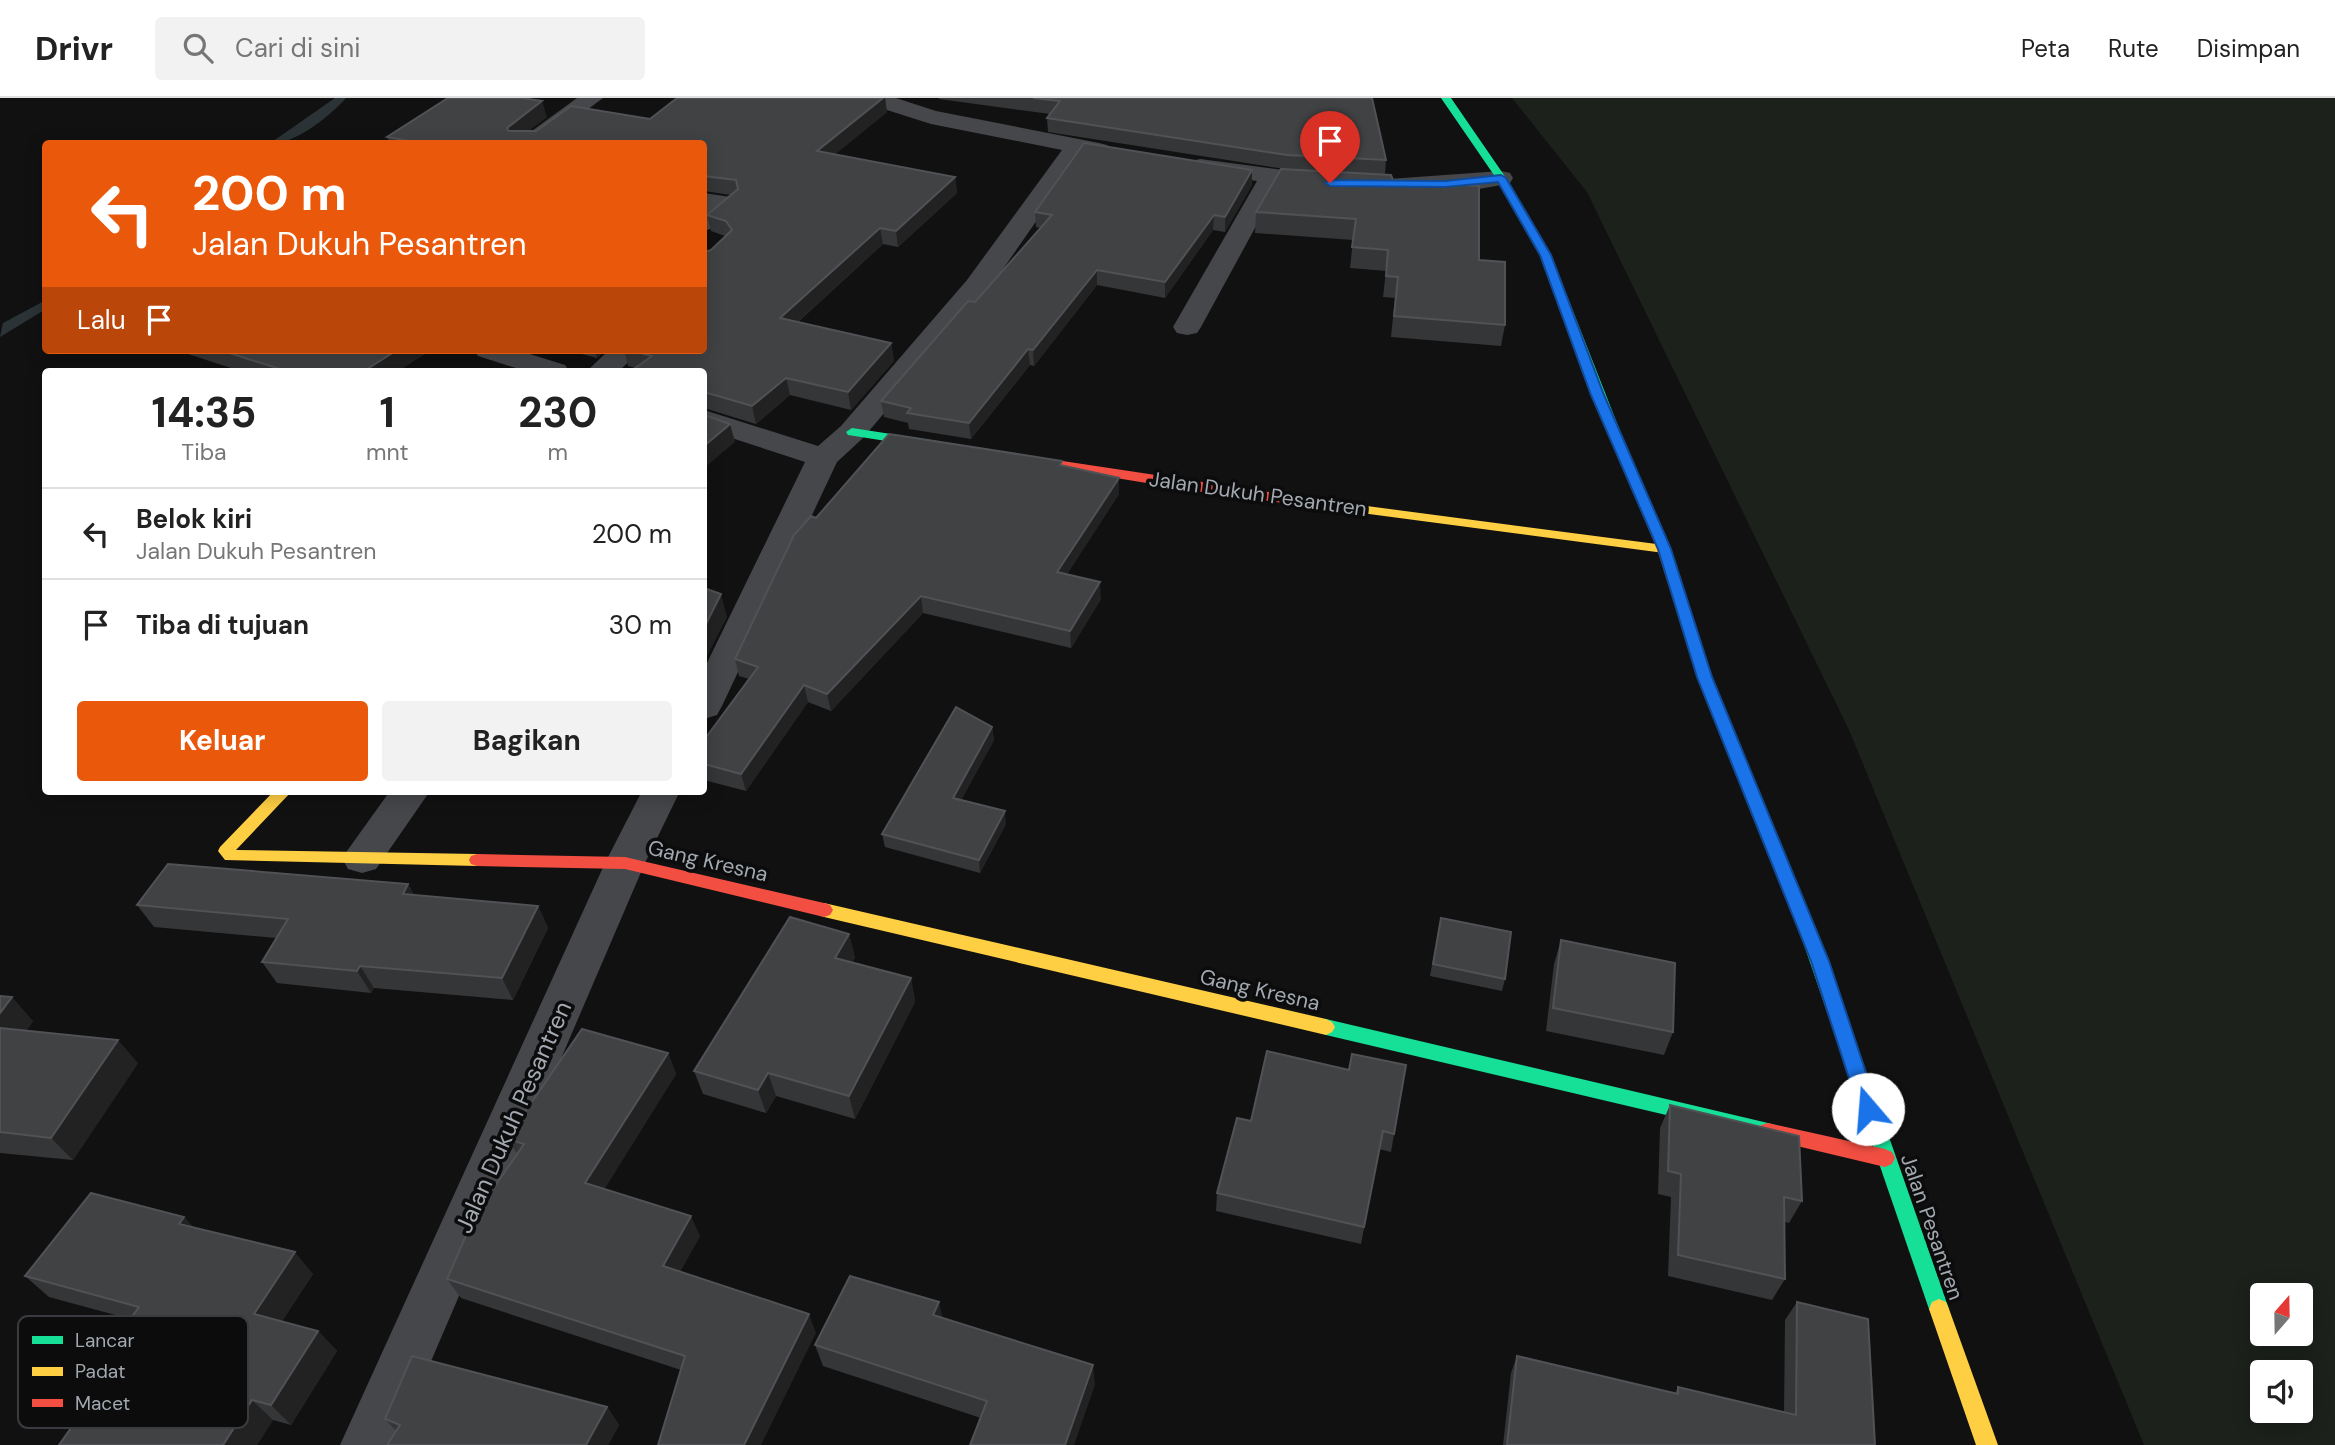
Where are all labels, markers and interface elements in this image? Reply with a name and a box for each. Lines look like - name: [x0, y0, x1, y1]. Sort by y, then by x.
- search box: [155, 17, 645, 80]
- text: Drivr: [35, 27, 113, 70]
- icon: search: [179, 29, 217, 67]
- text: Cari di sini: [235, 31, 361, 65]
- text: Peta: [2021, 33, 2070, 64]
- text: Rute: [2108, 33, 2159, 64]
- text: Disimpan: [2197, 33, 2300, 64]
- pin: [1300, 111, 1360, 183]
- icon: arrive: [1311, 122, 1349, 160]
- text: 200 m: [192, 161, 347, 225]
- icon: left: [77, 168, 168, 259]
- text: Jalan Dukuh Pesantren: [192, 223, 527, 265]
- icon: arrive: [140, 301, 178, 339]
- text: Lalu: [77, 303, 126, 337]
- text: 14:35: [152, 385, 256, 440]
- text: 1: [380, 385, 395, 440]
- text: 230: [518, 385, 597, 440]
- text: Tiba: [181, 437, 227, 467]
- text: mnt: [366, 437, 409, 467]
- text: m: [548, 437, 568, 467]
- street label: Jalan Dukuh Pesantren: [1147, 465, 1369, 523]
- text: Belok kiri: [136, 502, 252, 536]
- icon: left: [77, 515, 115, 553]
- text: 200 m: [592, 517, 672, 551]
- text: Jalan Dukuh Pesantren: [136, 536, 376, 566]
- icon: arrive: [77, 606, 115, 644]
- text: Tiba di tujuan: [136, 608, 309, 642]
- text: 30 m: [609, 608, 672, 642]
- button: Keluar: [77, 701, 368, 781]
- button: Bagikan: [382, 701, 672, 781]
- street label: Gang Kresna: [645, 834, 771, 888]
- street label: Gang Kresna: [1197, 963, 1323, 1017]
- street label: Jalan Dukuh Pesantren: [448, 996, 578, 1238]
- position arrow: [1831, 1072, 1905, 1146]
- street label: Jalan Pesantren: [1894, 1150, 1970, 1304]
- north arrow: [2250, 1283, 2314, 1346]
- map controls: [2250, 1283, 2313, 1423]
- legend: [18, 1316, 248, 1428]
- text: Lancar: [75, 1328, 135, 1353]
- text: Padat: [75, 1359, 125, 1384]
- button: sound: [2250, 1360, 2313, 1423]
- text: Macet: [75, 1391, 130, 1416]

